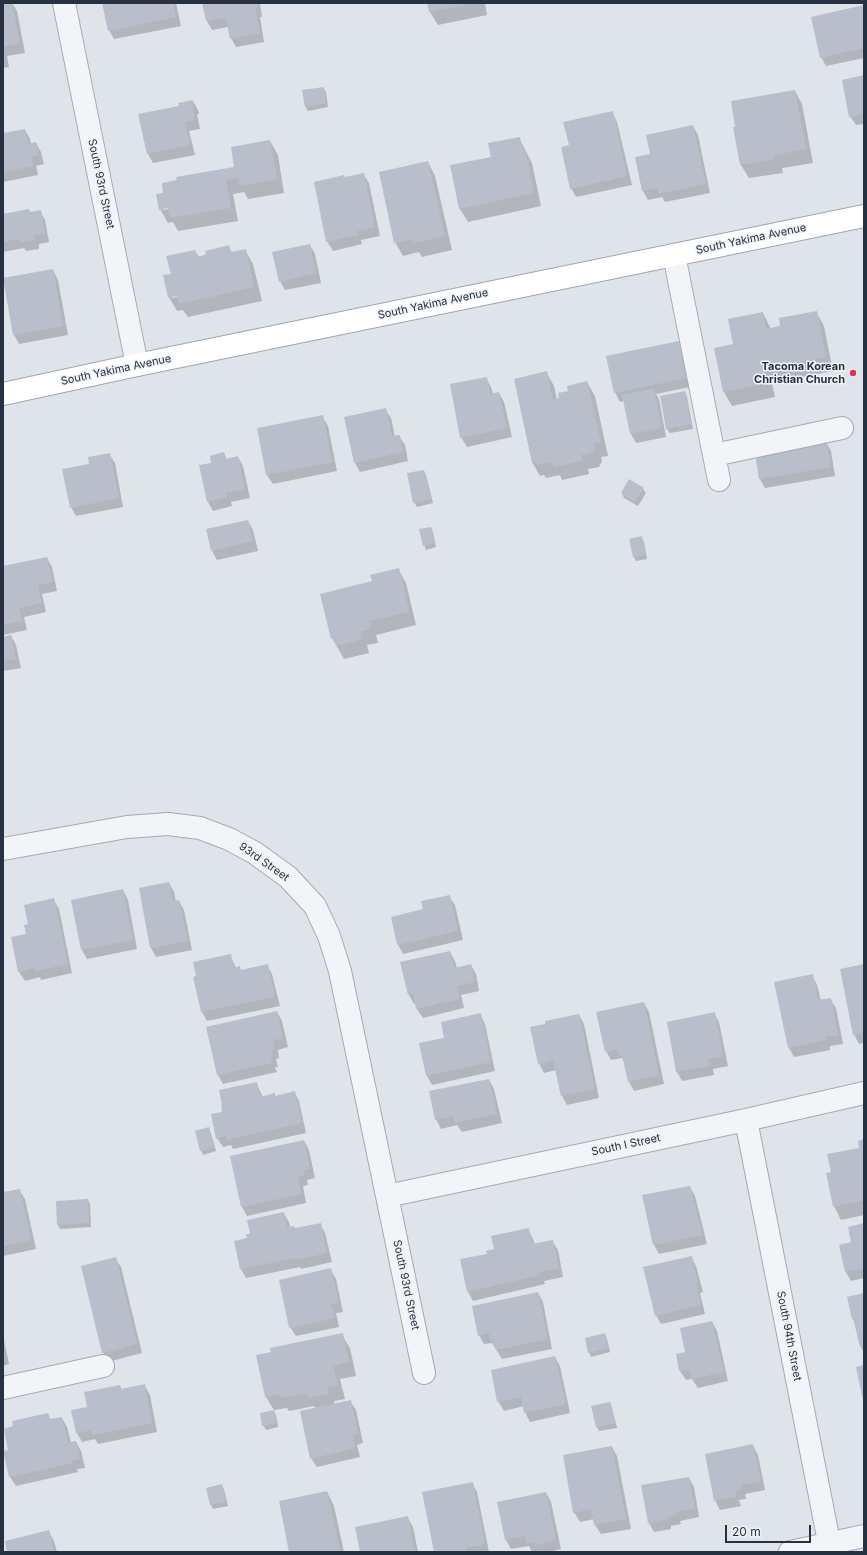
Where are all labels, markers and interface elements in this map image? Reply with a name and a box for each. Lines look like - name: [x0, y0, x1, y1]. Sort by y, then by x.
- street label: South 93rd Street: [85, 138, 117, 230]
- street label: South Yakima Avenue: [695, 221, 807, 257]
- street label: South Yakima Avenue: [377, 286, 489, 322]
- street label: South Yakima Avenue: [60, 352, 172, 388]
- place label: Tacoma Korean Christian Church: [754, 360, 845, 386]
- marker: Tacoma Korean Christian Church: [848, 368, 858, 378]
- street label: 93rd Street: [236, 840, 292, 884]
- street label: South I Street: [590, 1131, 662, 1159]
- street label: South 93rd Street: [390, 1239, 422, 1331]
- street label: South 94th Street: [774, 1290, 804, 1382]
- scale bar: [727, 1517, 813, 1543]
- text: 20 m: [732, 1524, 761, 1539]

